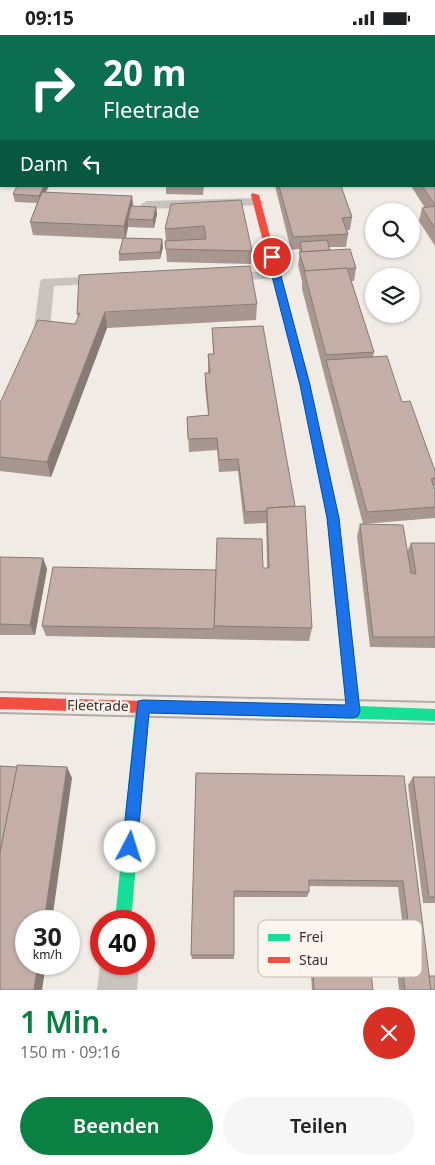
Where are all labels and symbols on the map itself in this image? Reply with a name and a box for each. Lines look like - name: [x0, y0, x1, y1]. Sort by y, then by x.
- pin: [251, 236, 293, 278]
- street label: Fleetrade: [67, 695, 129, 715]
- position arrow: [103, 820, 155, 872]
- speed limit sign: 40: [90, 910, 155, 975]
- legend: [258, 920, 422, 977]
- text: Frei: [299, 927, 323, 946]
- text: Stau: [299, 950, 328, 969]

